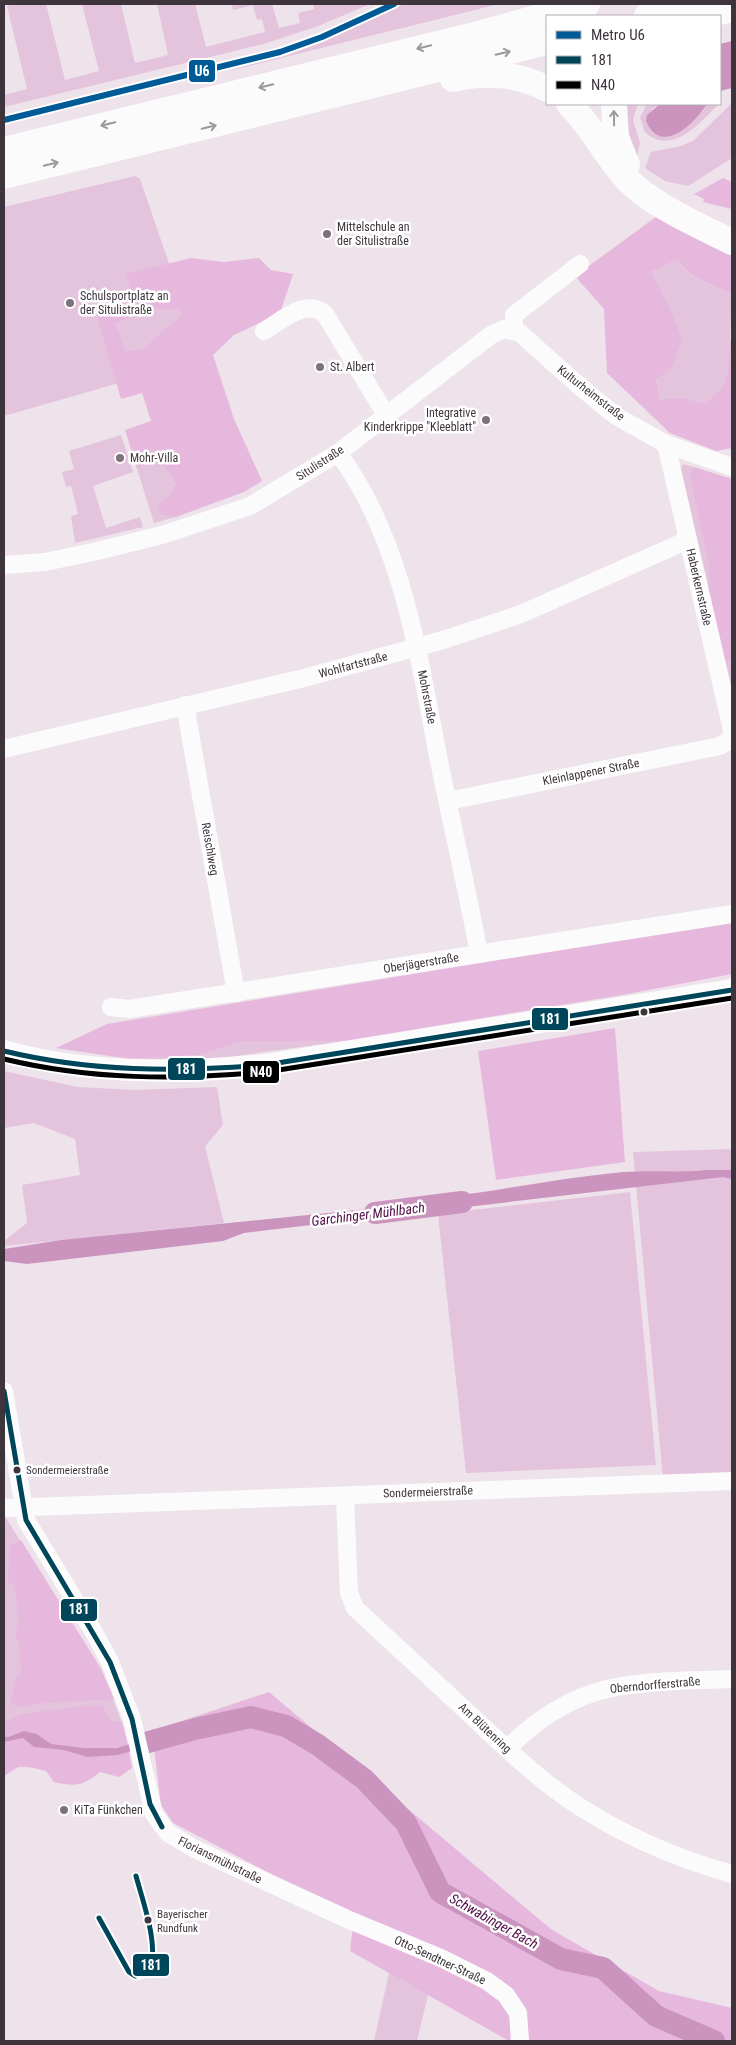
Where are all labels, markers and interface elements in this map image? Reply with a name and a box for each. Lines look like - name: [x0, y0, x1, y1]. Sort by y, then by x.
- legend: [546, 15, 721, 105]
- text: Metro U6: [591, 26, 645, 44]
- one-way arrow: [416, 43, 432, 52]
- one-way arrow: [495, 48, 511, 57]
- text: 181: [591, 51, 613, 69]
- line badge: U6: [188, 59, 216, 83]
- text: U6: [194, 63, 210, 79]
- text: N40: [591, 76, 615, 94]
- one-way arrow: [258, 82, 274, 91]
- one-way arrow: [609, 111, 619, 127]
- one-way arrow: [100, 120, 116, 129]
- one-way arrow: [201, 122, 217, 131]
- one-way arrow: [43, 159, 59, 168]
- place label: Mittelschule an der Situlistraße: [337, 220, 410, 248]
- marker: Mittelschule an der Situlistraße: [321, 228, 333, 240]
- place label: Schulsportplatz an der Situlistraße: [80, 289, 169, 317]
- marker: Schulsportplatz an der Situlistraße: [64, 297, 76, 309]
- place label: St. Albert: [330, 360, 375, 374]
- marker: St. Albert: [314, 361, 326, 373]
- street label: Kulturheimstraße: [555, 362, 628, 424]
- place label: Integrative Kinderkrippe "Kleeblatt": [364, 406, 476, 434]
- marker: Integrative Kinderkrippe "Kleeblatt": [480, 414, 492, 426]
- street label: Situlistraße: [294, 442, 347, 484]
- place label: Mohr-Villa: [130, 451, 179, 465]
- marker: Mohr-Villa: [114, 452, 126, 464]
- street label: Haberkernstraße: [683, 547, 715, 627]
- street label: Wohlfartstraße: [317, 649, 389, 681]
- street label: Mohrstraße: [415, 669, 439, 726]
- street label: Kleinlappener Straße: [541, 756, 641, 788]
- street label: Reischlweg: [198, 821, 222, 877]
- street label: Oberjägerstraße: [382, 950, 460, 976]
- line badge: 181: [531, 1007, 569, 1031]
- unlabelled marker: [639, 1007, 649, 1017]
- text: 181: [539, 1011, 561, 1027]
- line badge: 181: [167, 1057, 206, 1081]
- line badge: N40: [242, 1060, 280, 1084]
- text: 181: [175, 1061, 197, 1077]
- text: N40: [250, 1064, 272, 1080]
- water label: Garchinger Mühlbach: [310, 1199, 426, 1229]
- place label: Sondermeierstraße: [26, 1464, 109, 1477]
- marker: Sondermeierstraße: [12, 1465, 22, 1475]
- street label: Sondermeierstraße: [383, 1483, 474, 1501]
- line badge: 181: [60, 1598, 98, 1622]
- text: 181: [68, 1601, 90, 1617]
- street label: Oberndorfferstraße: [609, 1674, 701, 1696]
- street label: Am Blütenring: [456, 1700, 514, 1756]
- place label: KiTa Fünkchen: [74, 1803, 143, 1817]
- marker: KiTa Fünkchen: [58, 1804, 70, 1816]
- street label: Floriansmühlstraße: [176, 1834, 265, 1887]
- water label: Schwabinger Bach: [447, 1890, 541, 1952]
- place label: Bayerischer Rundfunk: [157, 1908, 208, 1935]
- marker: Bayerischer Rundfunk: [143, 1915, 153, 1925]
- street label: Otto-Sendtner-Straße: [392, 1933, 488, 1987]
- line badge: 181: [132, 1953, 170, 1977]
- text: 181: [140, 1957, 162, 1973]

